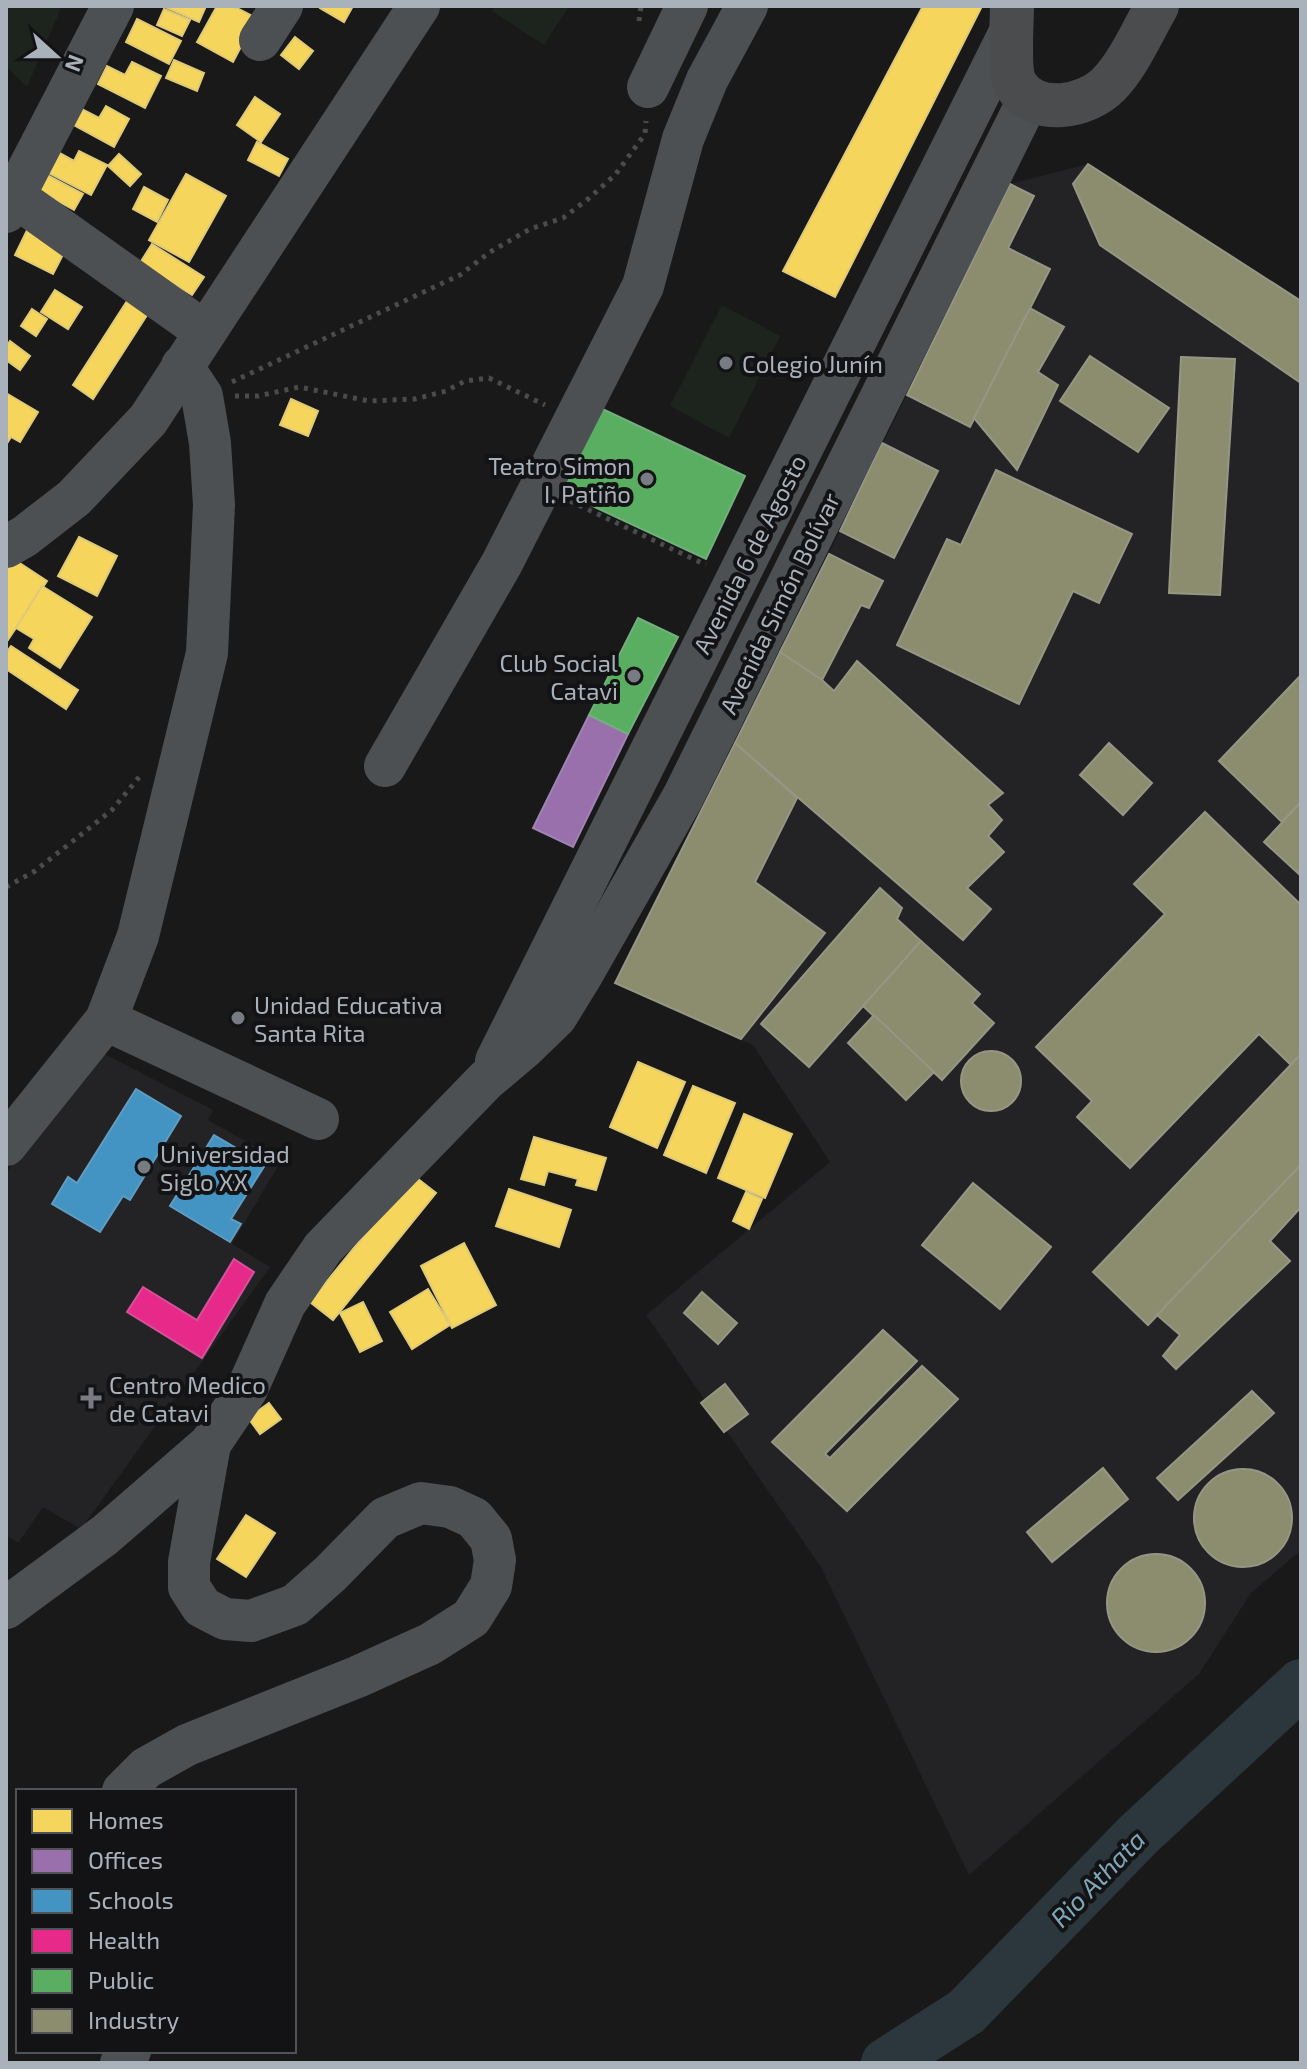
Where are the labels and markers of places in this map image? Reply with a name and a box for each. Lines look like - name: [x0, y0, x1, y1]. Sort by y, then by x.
- place label: Colegio Junín: [742, 349, 883, 378]
- marker: Colegio Junín: [717, 354, 735, 372]
- place label: Teatro Simon I. Patiño: [488, 451, 631, 508]
- marker: Teatro Simon I. Patiño: [638, 470, 656, 488]
- place label: Club Social Catavi: [499, 648, 618, 705]
- marker: Club Social Catavi: [625, 667, 643, 685]
- place label: Unidad Educativa Santa Rita: [254, 990, 443, 1047]
- marker: Unidad Educativa Santa Rita: [229, 1009, 247, 1027]
- place label: Universidad Siglo XX: [160, 1139, 290, 1196]
- marker: Universidad Siglo XX: [135, 1158, 153, 1176]
- place label: Centro Medico de Catavi: [109, 1370, 266, 1427]
- marker: Centro Medico de Catavi: [80, 1387, 102, 1409]

